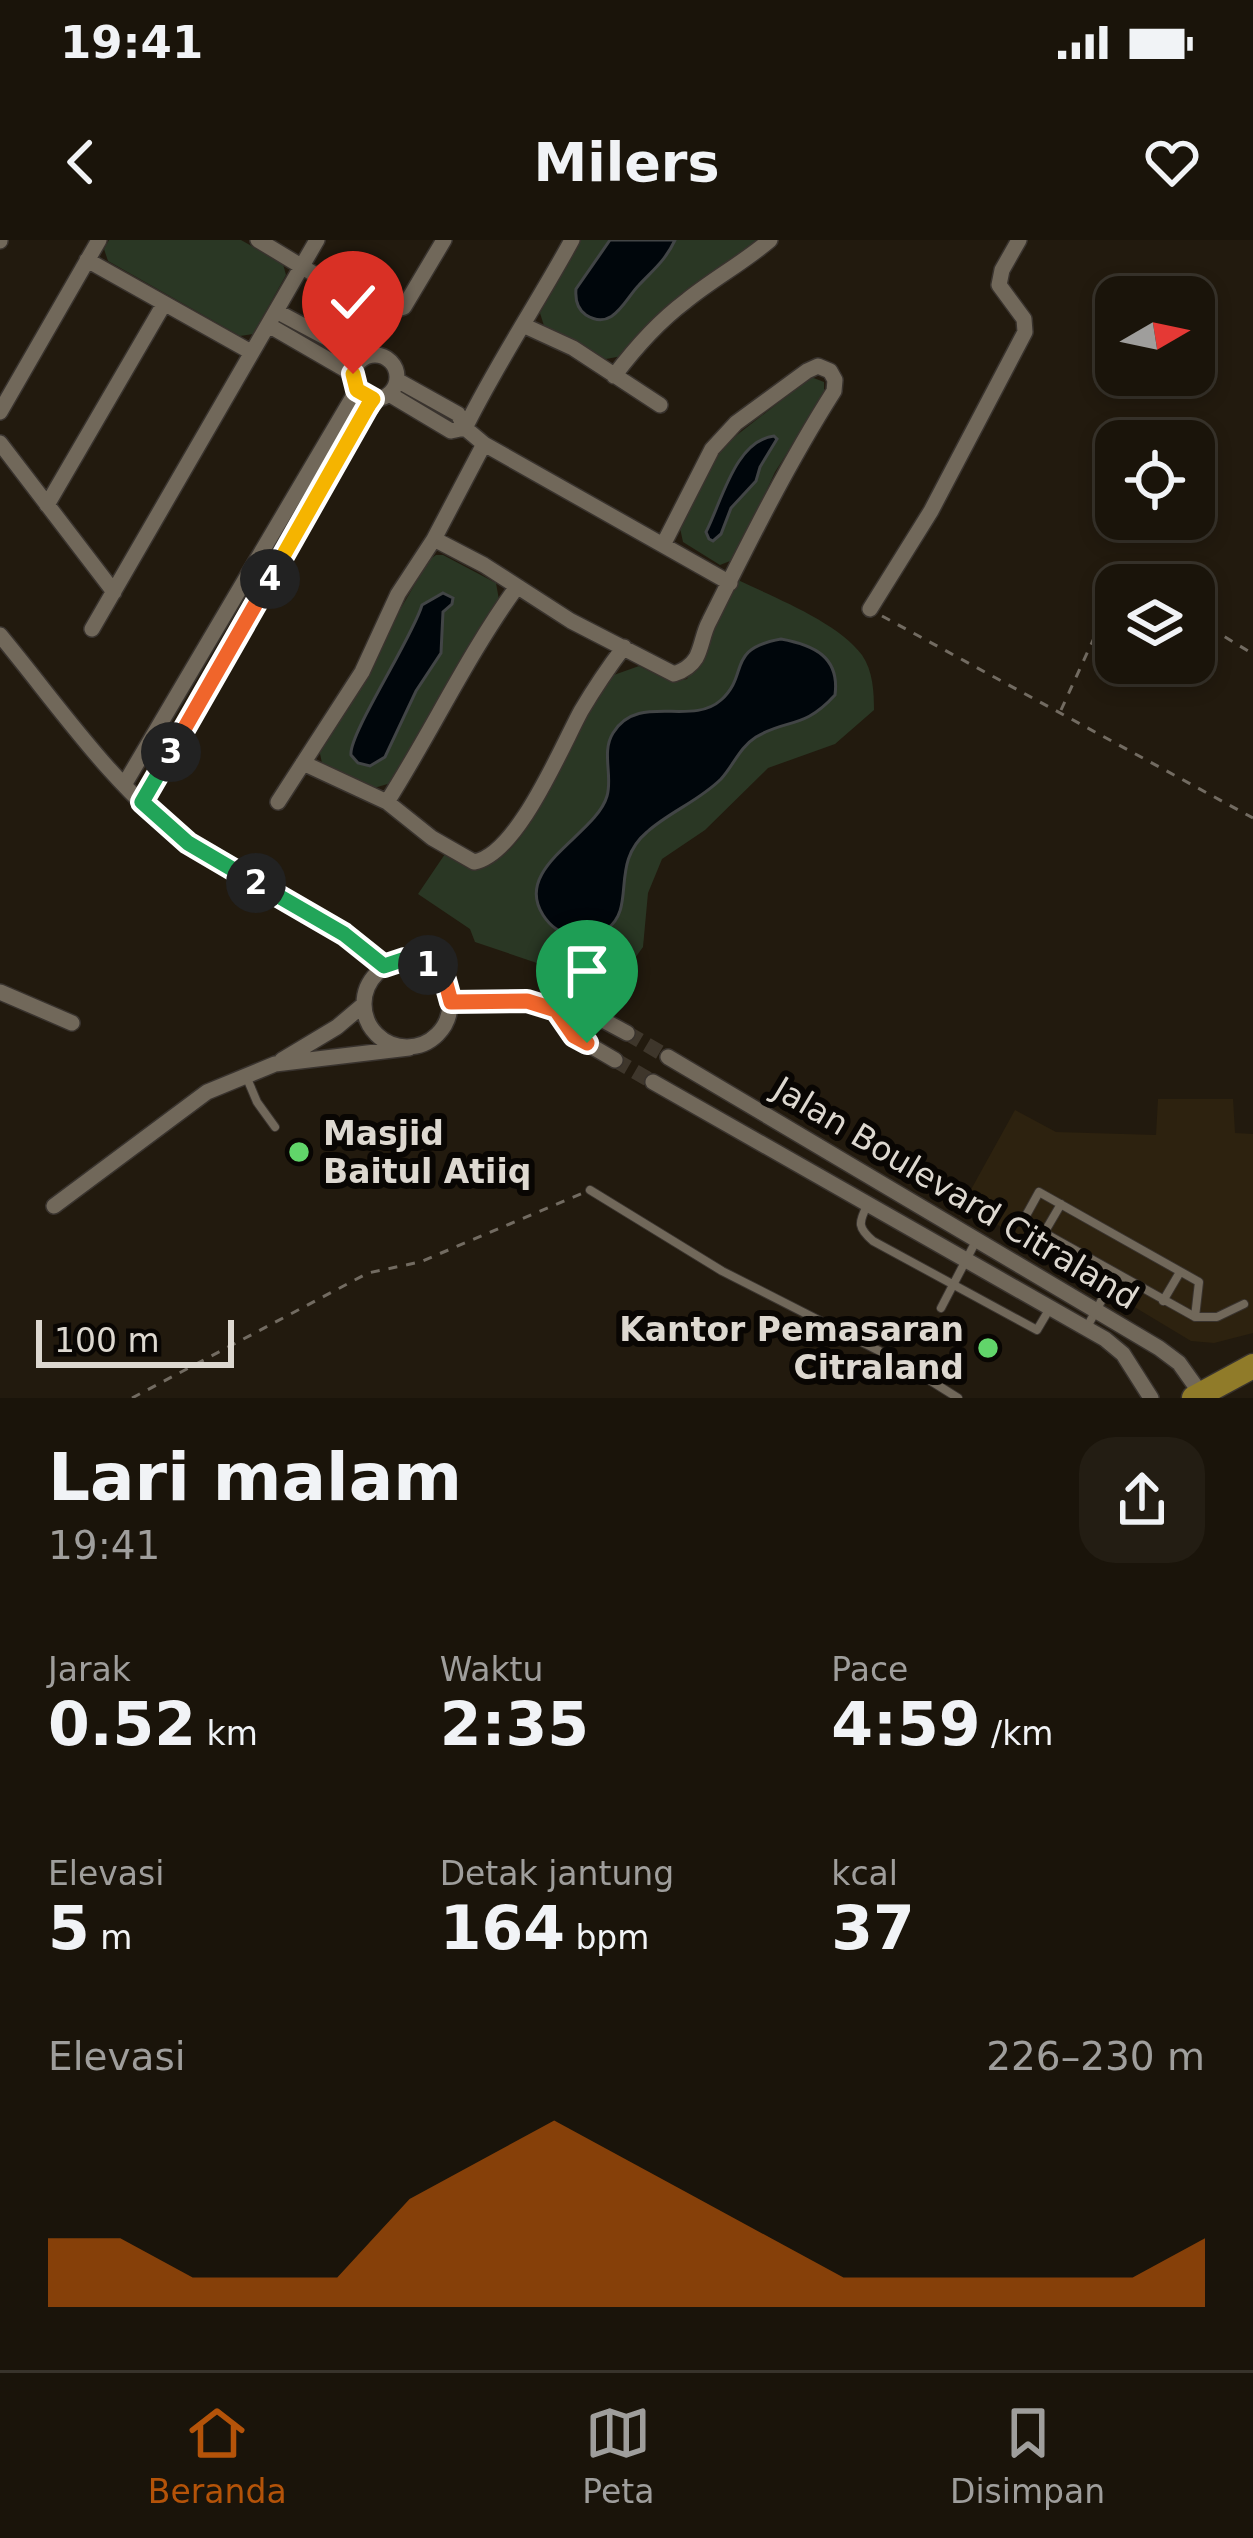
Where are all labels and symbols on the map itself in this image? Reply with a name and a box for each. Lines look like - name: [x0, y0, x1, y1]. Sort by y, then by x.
- pin: [302, 251, 404, 374]
- north arrow: [1095, 276, 1215, 396]
- pin: 4: [240, 549, 300, 609]
- pin: 3: [141, 722, 201, 782]
- pin: 2: [226, 853, 286, 913]
- pin: [536, 920, 638, 1043]
- pin: 1: [398, 935, 458, 995]
- street label: Jalan Boulevard Citraland: [765, 1068, 1145, 1317]
- place label: Masjid Baitul Atiiq: [323, 1114, 531, 1191]
- marker: Masjid Baitul Atiiq: [286, 1139, 312, 1165]
- place label: Kantor Pemasaran Citraland: [619, 1310, 964, 1387]
- scale bar: [36, 1314, 234, 1367]
- marker: Kantor Pemasaran Citraland: [975, 1335, 1001, 1361]

